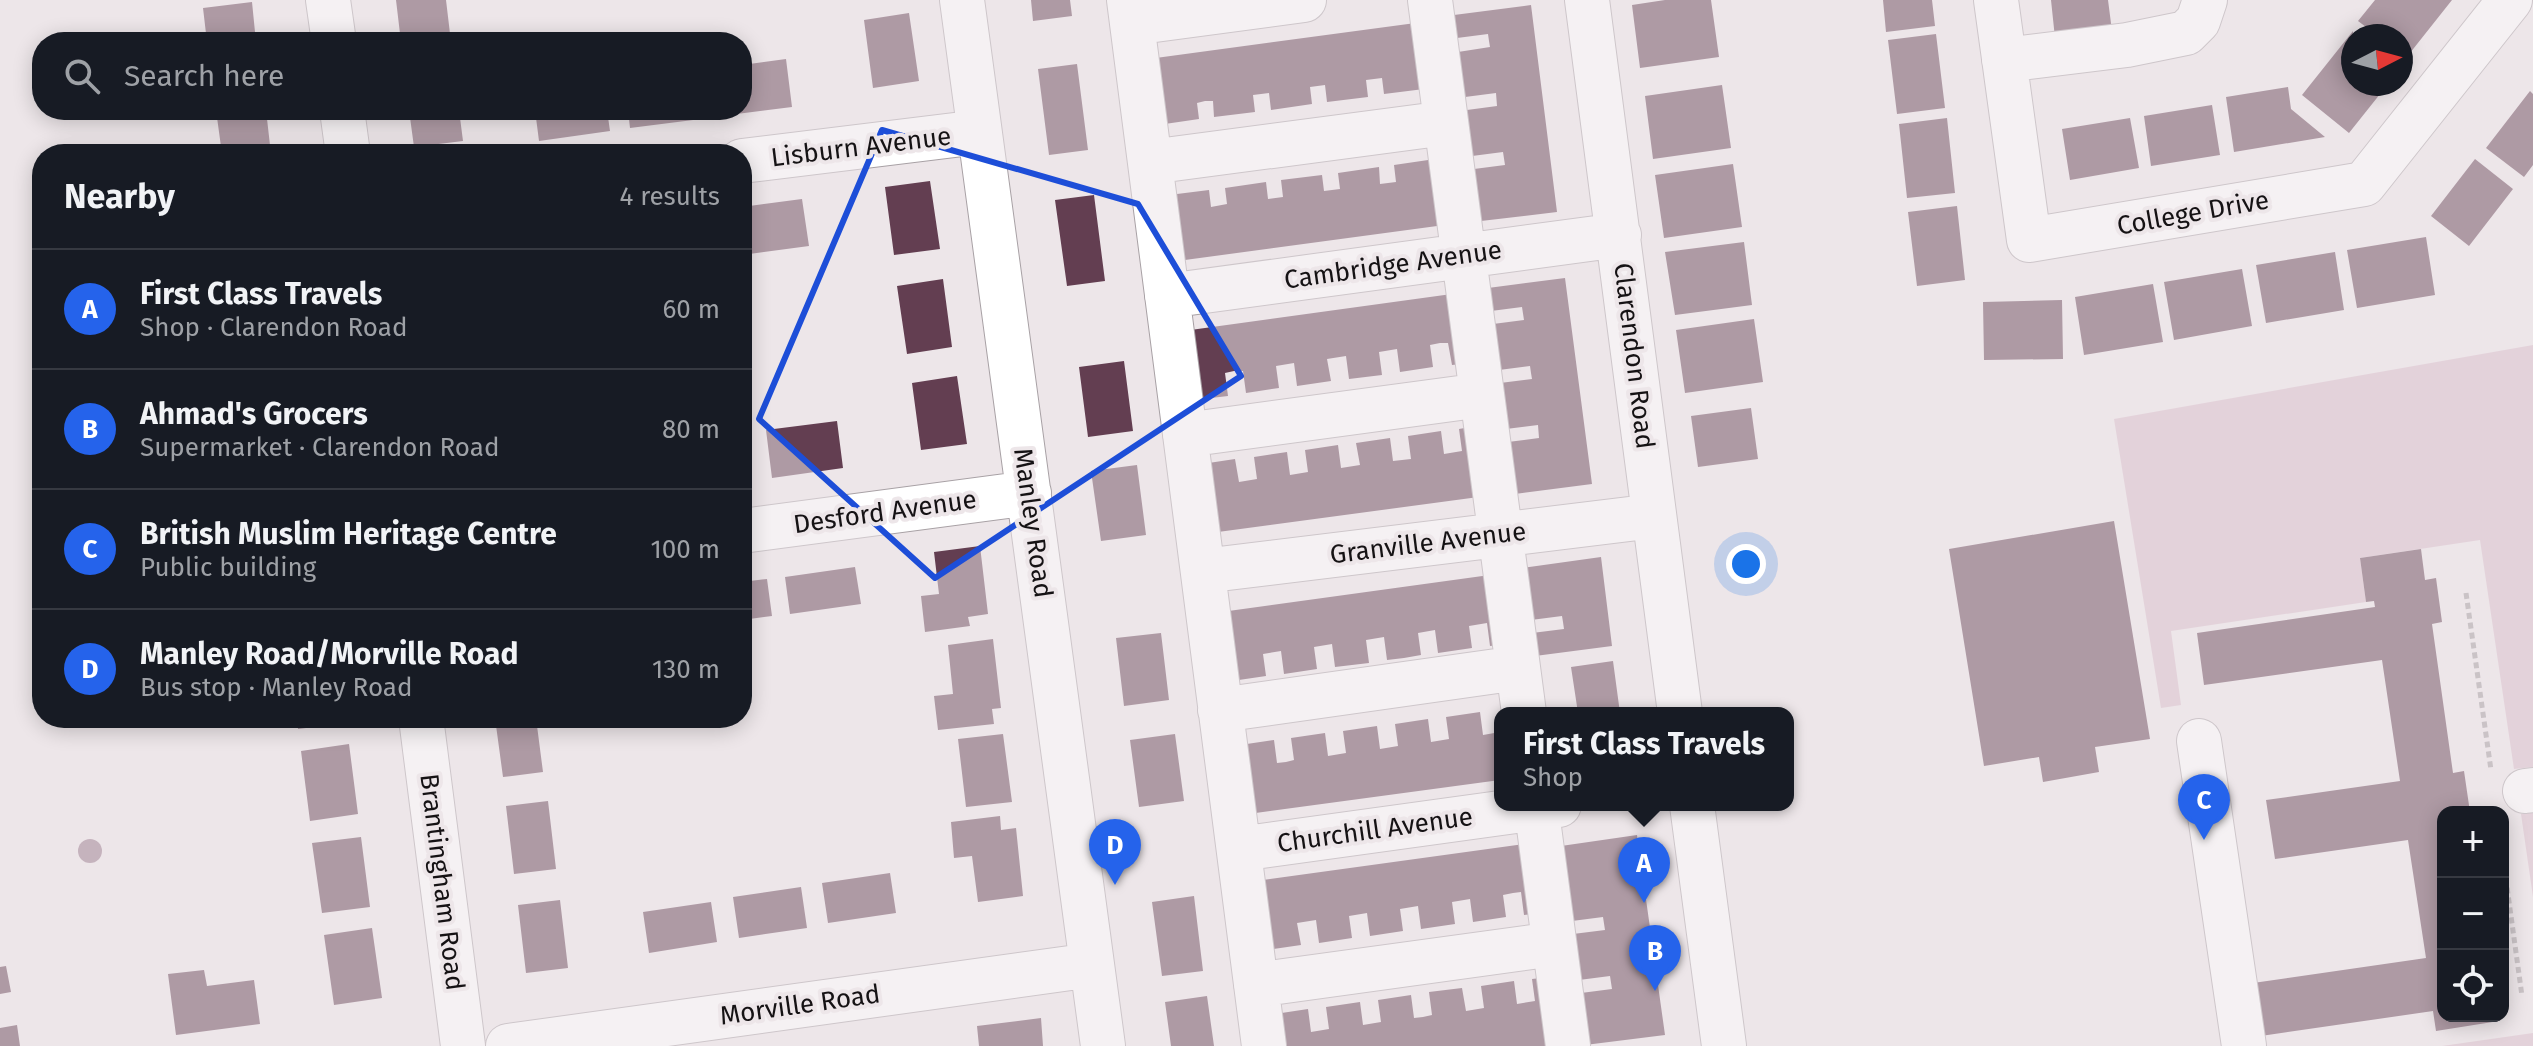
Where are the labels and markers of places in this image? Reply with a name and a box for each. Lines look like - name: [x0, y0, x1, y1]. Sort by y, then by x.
- pin: C: [2178, 774, 2230, 840]
- pin: D: [1089, 819, 1141, 885]
- pin: A: [1618, 837, 1670, 903]
- pin: B: [1629, 925, 1681, 991]

